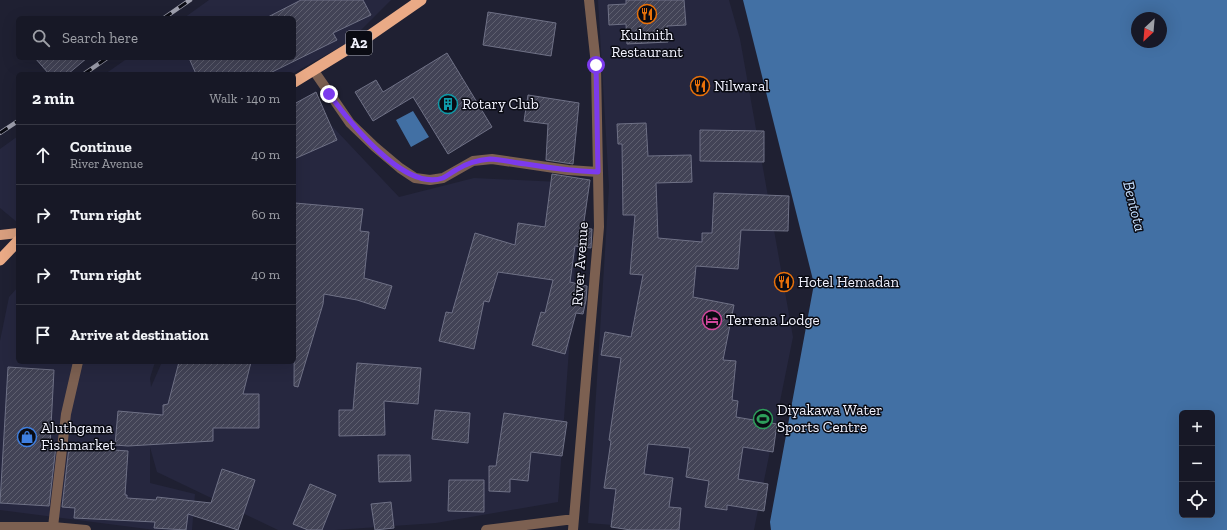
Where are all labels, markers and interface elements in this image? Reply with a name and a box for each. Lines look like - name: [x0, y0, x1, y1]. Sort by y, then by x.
- restaurant icon: Kulmith Restaurant: [636, 3, 658, 25]
- north arrow: [1131, 12, 1167, 48]
- search box: [16, 16, 296, 60]
- place label: Kulmith Restaurant: [611, 26, 683, 61]
- icon: search: [30, 27, 52, 49]
- text: Search here: [62, 29, 138, 47]
- road number: A2: [346, 31, 372, 55]
- route start: [587, 56, 605, 74]
- restaurant icon: Nilwaral: [689, 75, 711, 97]
- place label: Nilwaral: [714, 77, 769, 95]
- route end: [320, 85, 338, 103]
- text: 2 min: [32, 88, 74, 108]
- text: Walk · 140 m: [210, 91, 280, 106]
- building icon: Rotary Club: [437, 93, 459, 115]
- place label: Rotary Club: [462, 95, 539, 113]
- text: Continue: [70, 138, 132, 156]
- icon: ahead: [32, 144, 54, 166]
- text: 40 m: [251, 147, 280, 162]
- text: River Avenue: [70, 156, 143, 171]
- water label: Bentota: [1119, 179, 1150, 233]
- icon: right: [32, 204, 54, 226]
- text: Turn right: [70, 206, 141, 224]
- text: 60 m: [251, 207, 280, 222]
- street label: River Avenue: [568, 221, 592, 307]
- icon: right: [32, 264, 54, 286]
- text: Turn right: [70, 266, 141, 284]
- text: 40 m: [251, 267, 280, 282]
- restaurant icon: Hotel Hemadan: [773, 271, 795, 293]
- place label: Hotel Hemadan: [798, 273, 899, 291]
- hotel icon: Terrena Lodge: [701, 309, 723, 331]
- place label: Terrena Lodge: [726, 311, 820, 329]
- icon: arrive: [32, 324, 54, 346]
- text: Arrive at destination: [70, 326, 209, 344]
- place label: Diyakawa Water Sports Centre: [777, 401, 882, 436]
- sports icon: Diyakawa Water Sports Centre: [752, 408, 774, 430]
- map controls: [1179, 410, 1215, 518]
- button: +: [1179, 410, 1215, 446]
- place label: Aluthgama Fishmarket: [41, 419, 116, 454]
- shop icon: Aluthgama Fishmarket: [16, 426, 38, 448]
- button: −: [1179, 446, 1215, 482]
- button: locate: [1179, 482, 1215, 518]

